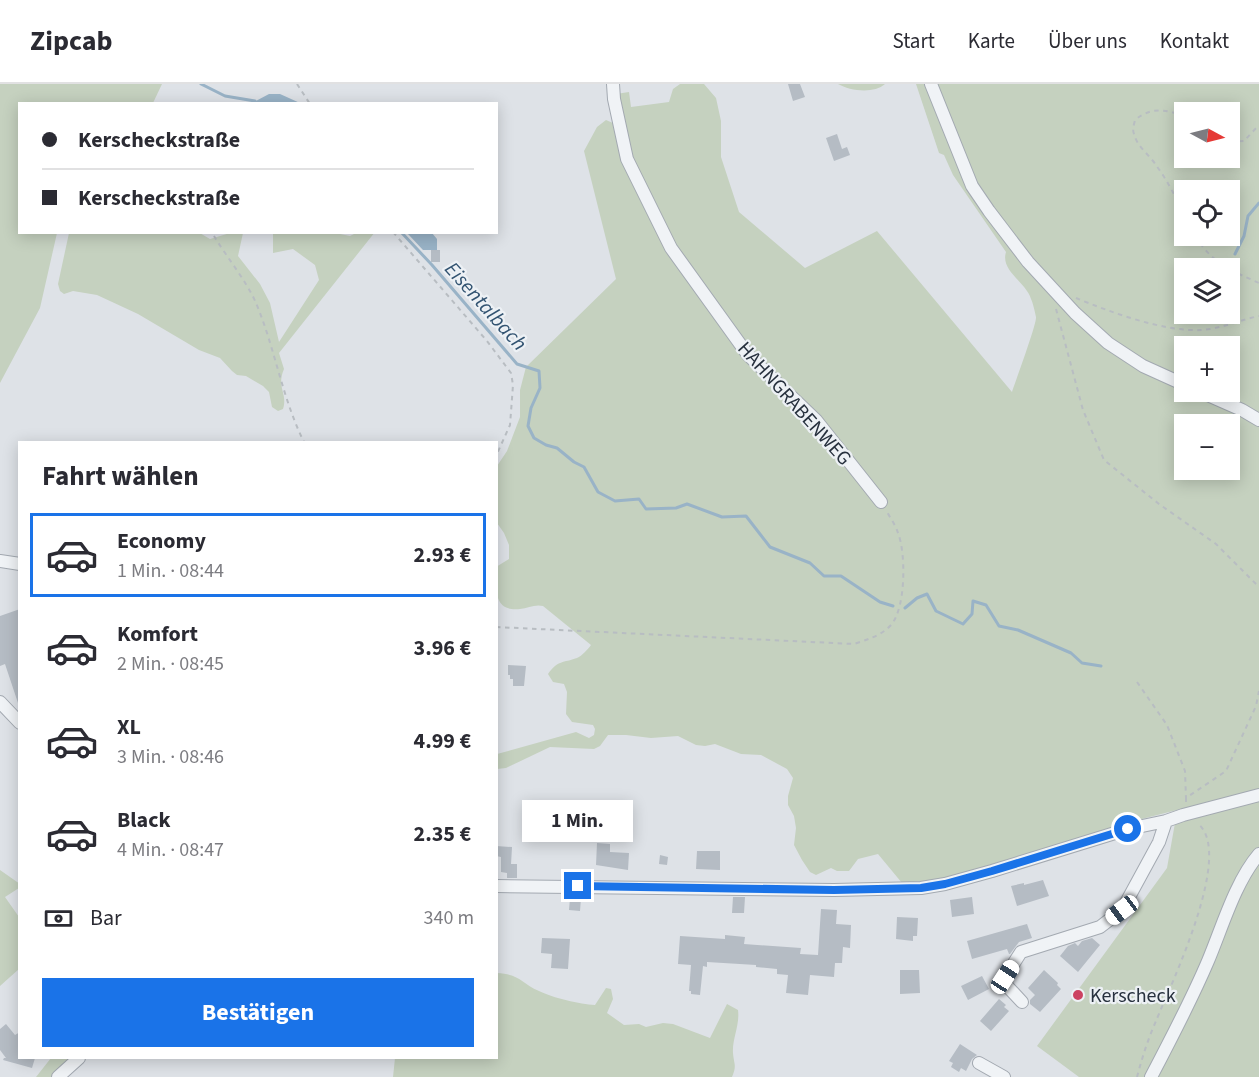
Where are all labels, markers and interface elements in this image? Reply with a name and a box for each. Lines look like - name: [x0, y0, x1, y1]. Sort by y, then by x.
- text: Zipcab: [30, 21, 113, 61]
- text: Start: [892, 26, 935, 56]
- text: Karte: [968, 26, 1015, 56]
- text: Über uns: [1048, 26, 1127, 56]
- text: Kontakt: [1160, 26, 1229, 56]
- north arrow: [1174, 102, 1240, 168]
- map controls: [1174, 102, 1240, 480]
- text: Kerscheckstraße: [78, 124, 240, 156]
- button: locate: [1174, 180, 1240, 246]
- text: Kerscheckstraße: [78, 182, 240, 214]
- water label: Eisentalbach: [438, 255, 534, 357]
- button: layers: [1174, 258, 1240, 324]
- street label: HAHNGRABENWEG: [731, 336, 858, 472]
- button: +: [1174, 336, 1240, 402]
- button: −: [1174, 414, 1240, 480]
- text: Fahrt wählen: [42, 457, 199, 496]
- text: Economy: [117, 525, 206, 557]
- icon: car: [45, 528, 99, 582]
- text: 2.93 €: [414, 539, 471, 571]
- text: 1 Min. · 08:44: [117, 557, 224, 585]
- text: Komfort: [117, 618, 198, 650]
- icon: car: [45, 621, 99, 675]
- text: 3.96 €: [414, 632, 471, 664]
- text: 2 Min. · 08:45: [117, 650, 224, 678]
- text: XL: [117, 711, 141, 743]
- icon: car: [45, 714, 99, 768]
- text: 4.99 €: [414, 725, 471, 757]
- text: 3 Min. · 08:46: [117, 743, 224, 771]
- callout: 1 Min.: [522, 799, 634, 841]
- text: Black: [117, 804, 171, 836]
- icon: car: [45, 807, 99, 861]
- text: 1 Min.: [551, 807, 604, 835]
- route start: [1114, 815, 1141, 842]
- text: 2.35 €: [414, 818, 471, 850]
- text: 4 Min. · 08:47: [117, 836, 224, 864]
- route end: [564, 872, 591, 899]
- car: [1102, 892, 1142, 928]
- icon: cash: [42, 902, 75, 935]
- text: Bar: [90, 902, 122, 934]
- text: 340 m: [424, 904, 474, 932]
- car: [988, 957, 1022, 997]
- button: Bestätigen: [42, 978, 474, 1047]
- place label: Kerscheck: [1090, 982, 1176, 1010]
- marker: Kerscheck: [1071, 988, 1085, 1002]

